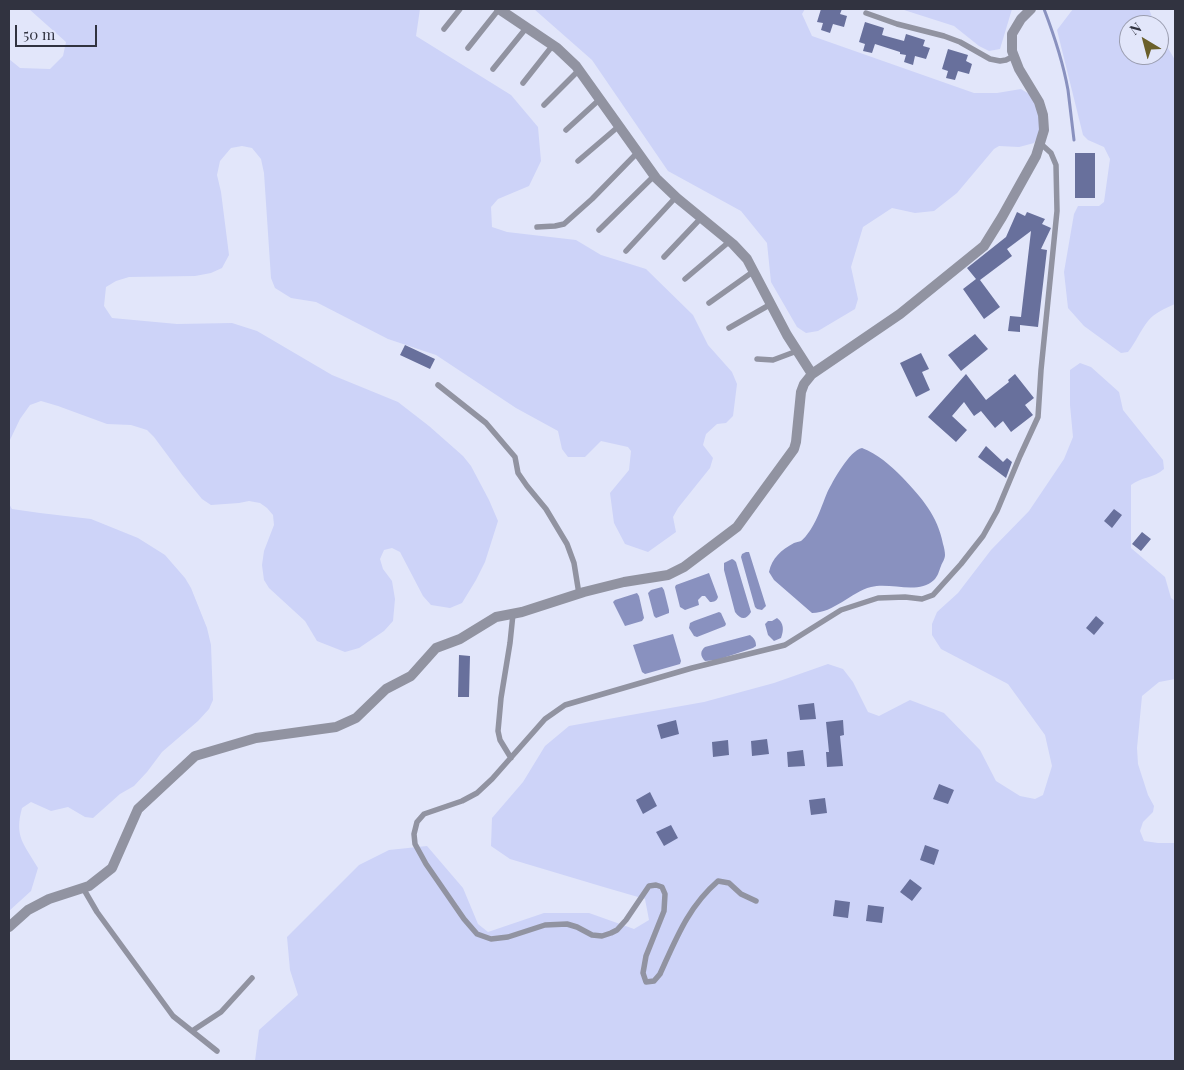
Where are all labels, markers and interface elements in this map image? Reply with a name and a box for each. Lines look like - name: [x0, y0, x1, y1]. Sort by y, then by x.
- scale bar: [18, 15, 100, 47]
- north arrow: [1119, 15, 1169, 65]
- text: N: [1126, 18, 1145, 39]
- text: 50 m: [23, 24, 55, 44]

